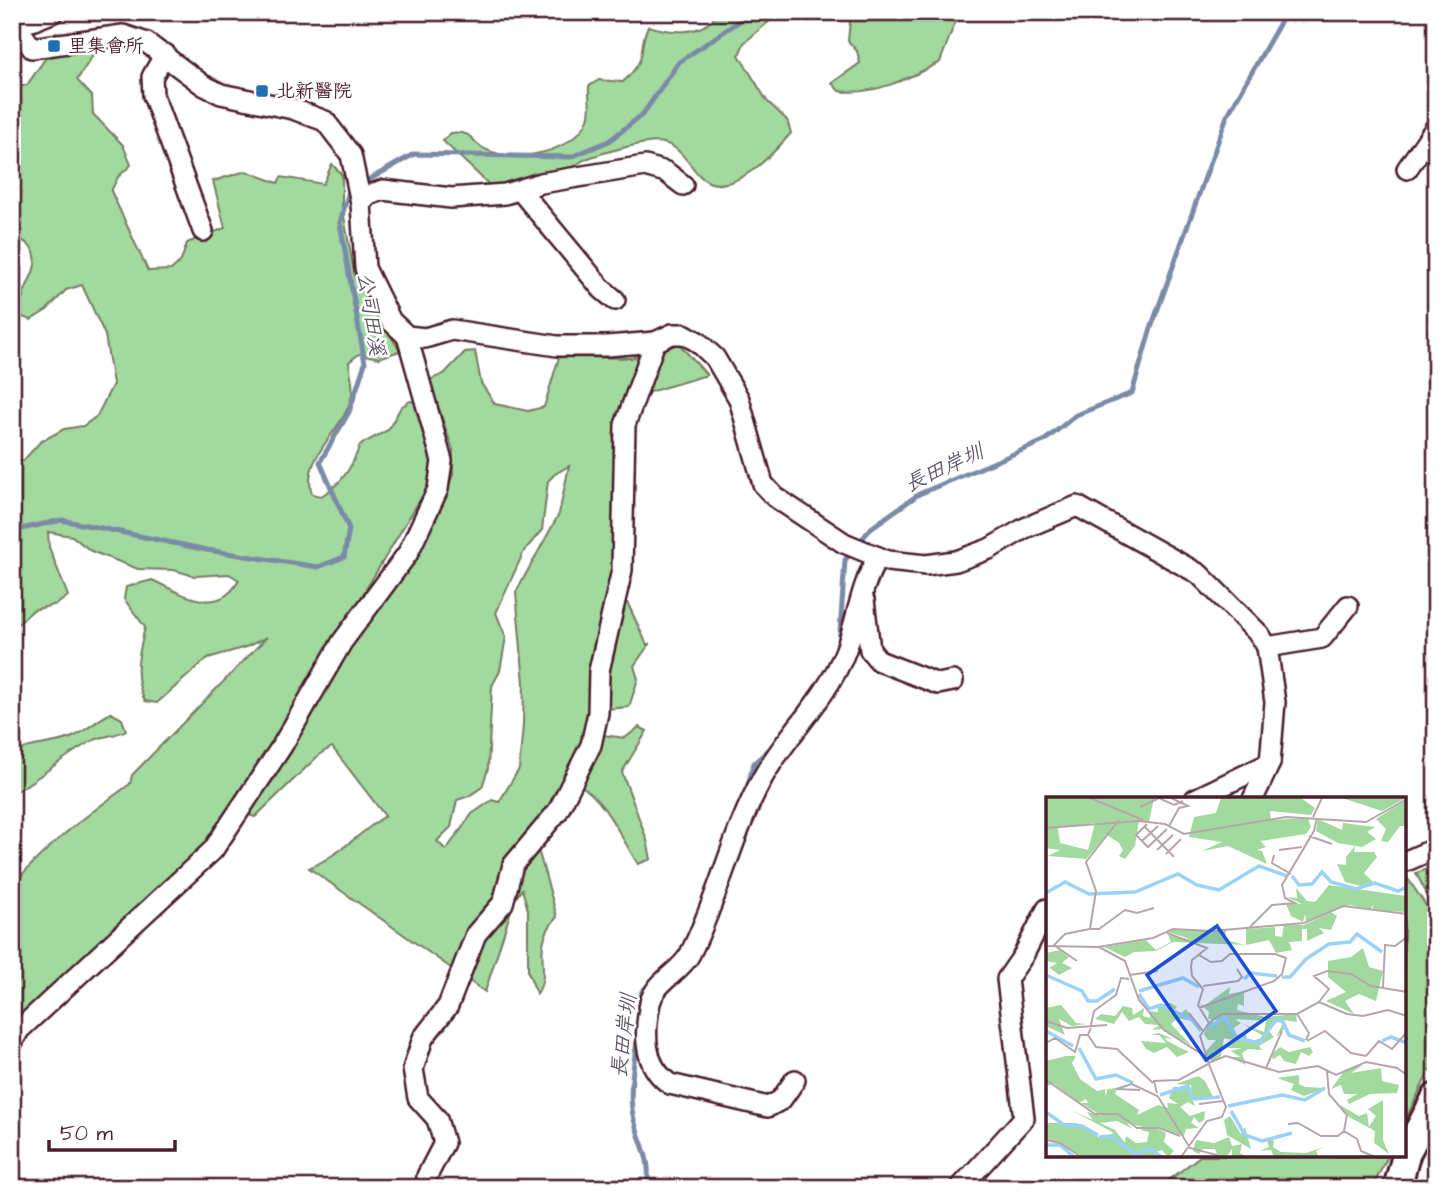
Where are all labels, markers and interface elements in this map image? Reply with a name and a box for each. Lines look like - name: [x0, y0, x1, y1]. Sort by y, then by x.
- place label: 里集會所: [68, 33, 144, 60]
- marker: 里集會所: [46, 38, 62, 54]
- place label: 北新醫院: [276, 78, 352, 105]
- marker: 北新醫院: [254, 83, 270, 99]
- water label: 公司田溪: [350, 270, 392, 359]
- water label: 長田岸圳: [900, 436, 990, 499]
- inset map: [1046, 797, 1406, 1158]
- water label: 長田岸圳: [604, 991, 644, 1079]
- scale bar: [49, 1109, 175, 1153]
- text: 50 m: [60, 1119, 114, 1148]

